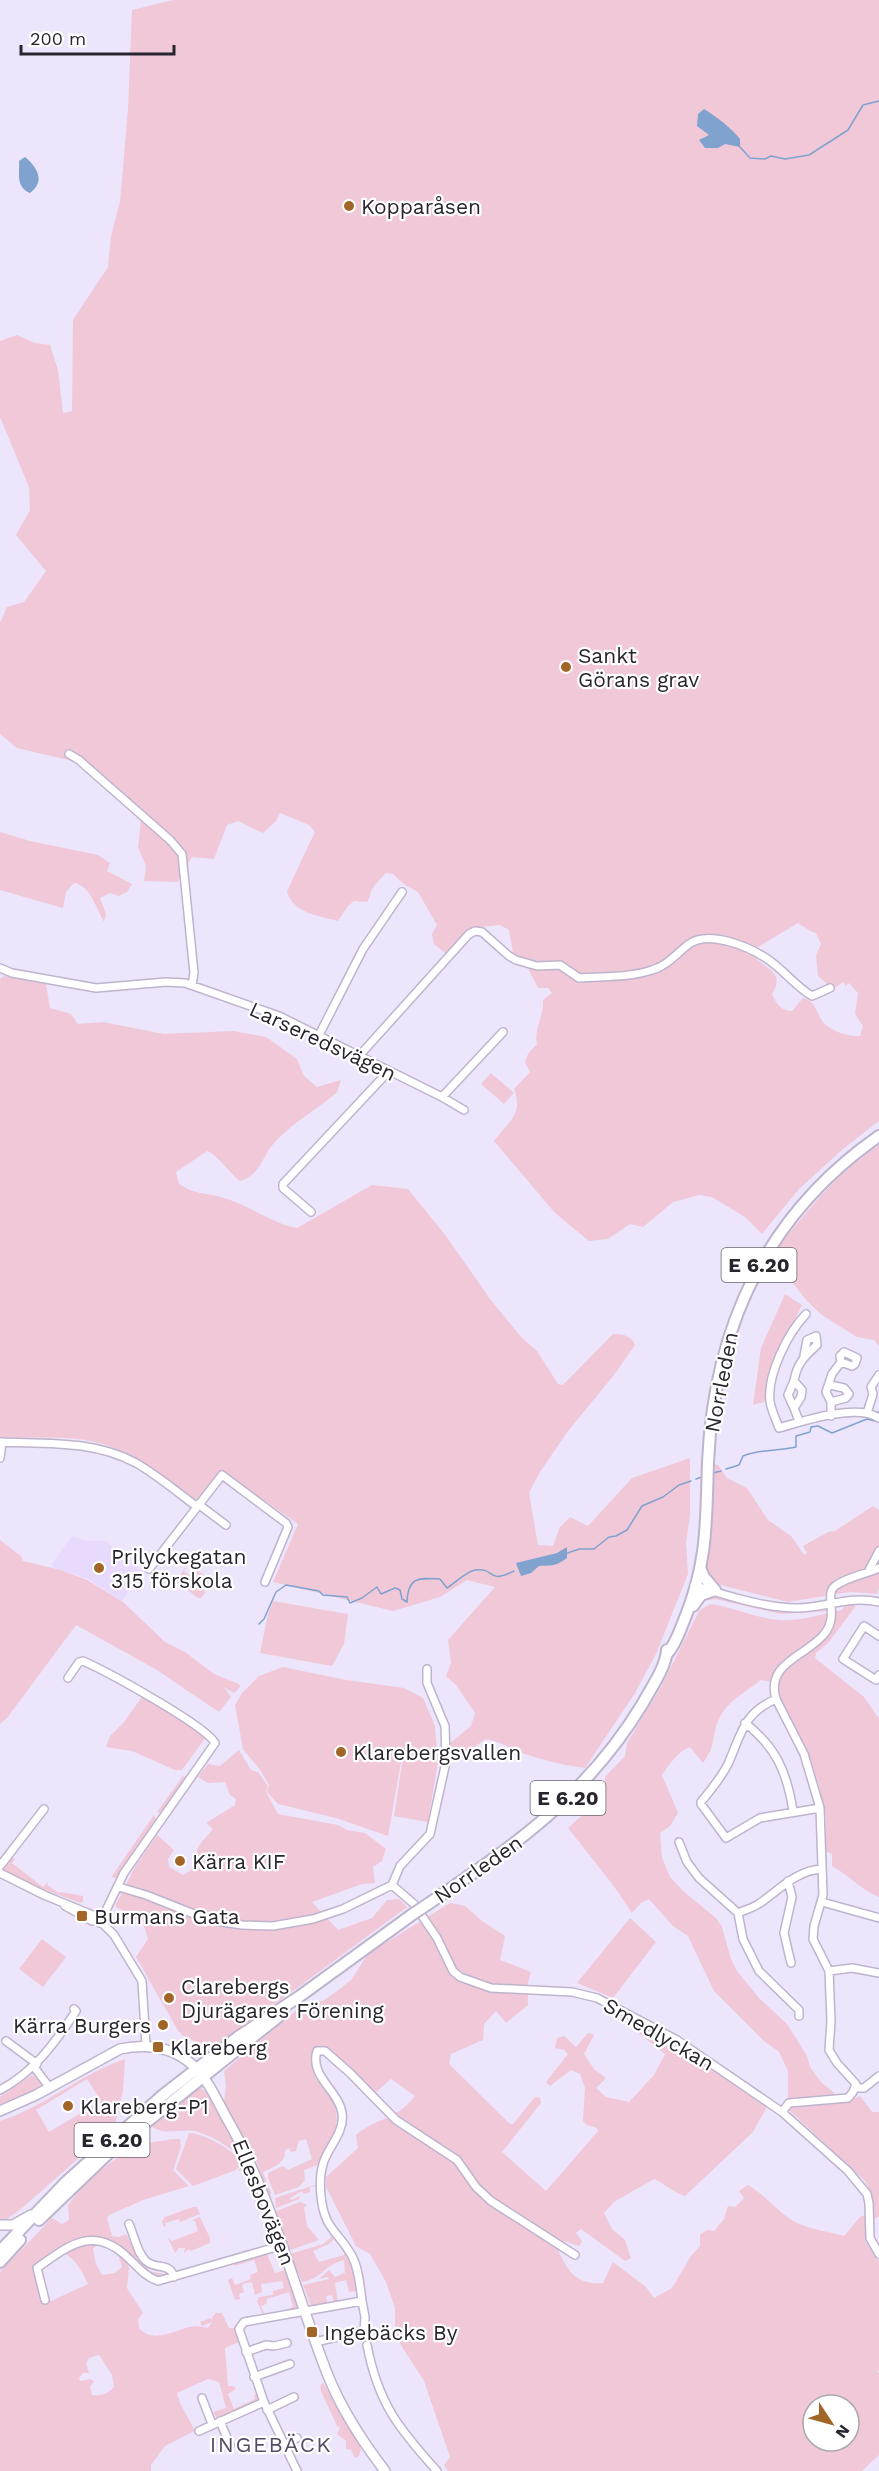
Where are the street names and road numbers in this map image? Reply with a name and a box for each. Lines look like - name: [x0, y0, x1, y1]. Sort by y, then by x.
- street label: Larseredsvägen: [246, 996, 400, 1086]
- road number: E 6.20: [722, 1248, 796, 1282]
- street label: Norrleden: [699, 1330, 743, 1434]
- road number: E 6.20: [530, 1781, 606, 1815]
- street label: Norrleden: [429, 1830, 527, 1908]
- street label: Smedlyckan: [599, 1992, 719, 2076]
- road number: E 6.20: [74, 2123, 150, 2157]
- street label: Ellesbovägen: [227, 2135, 301, 2269]

